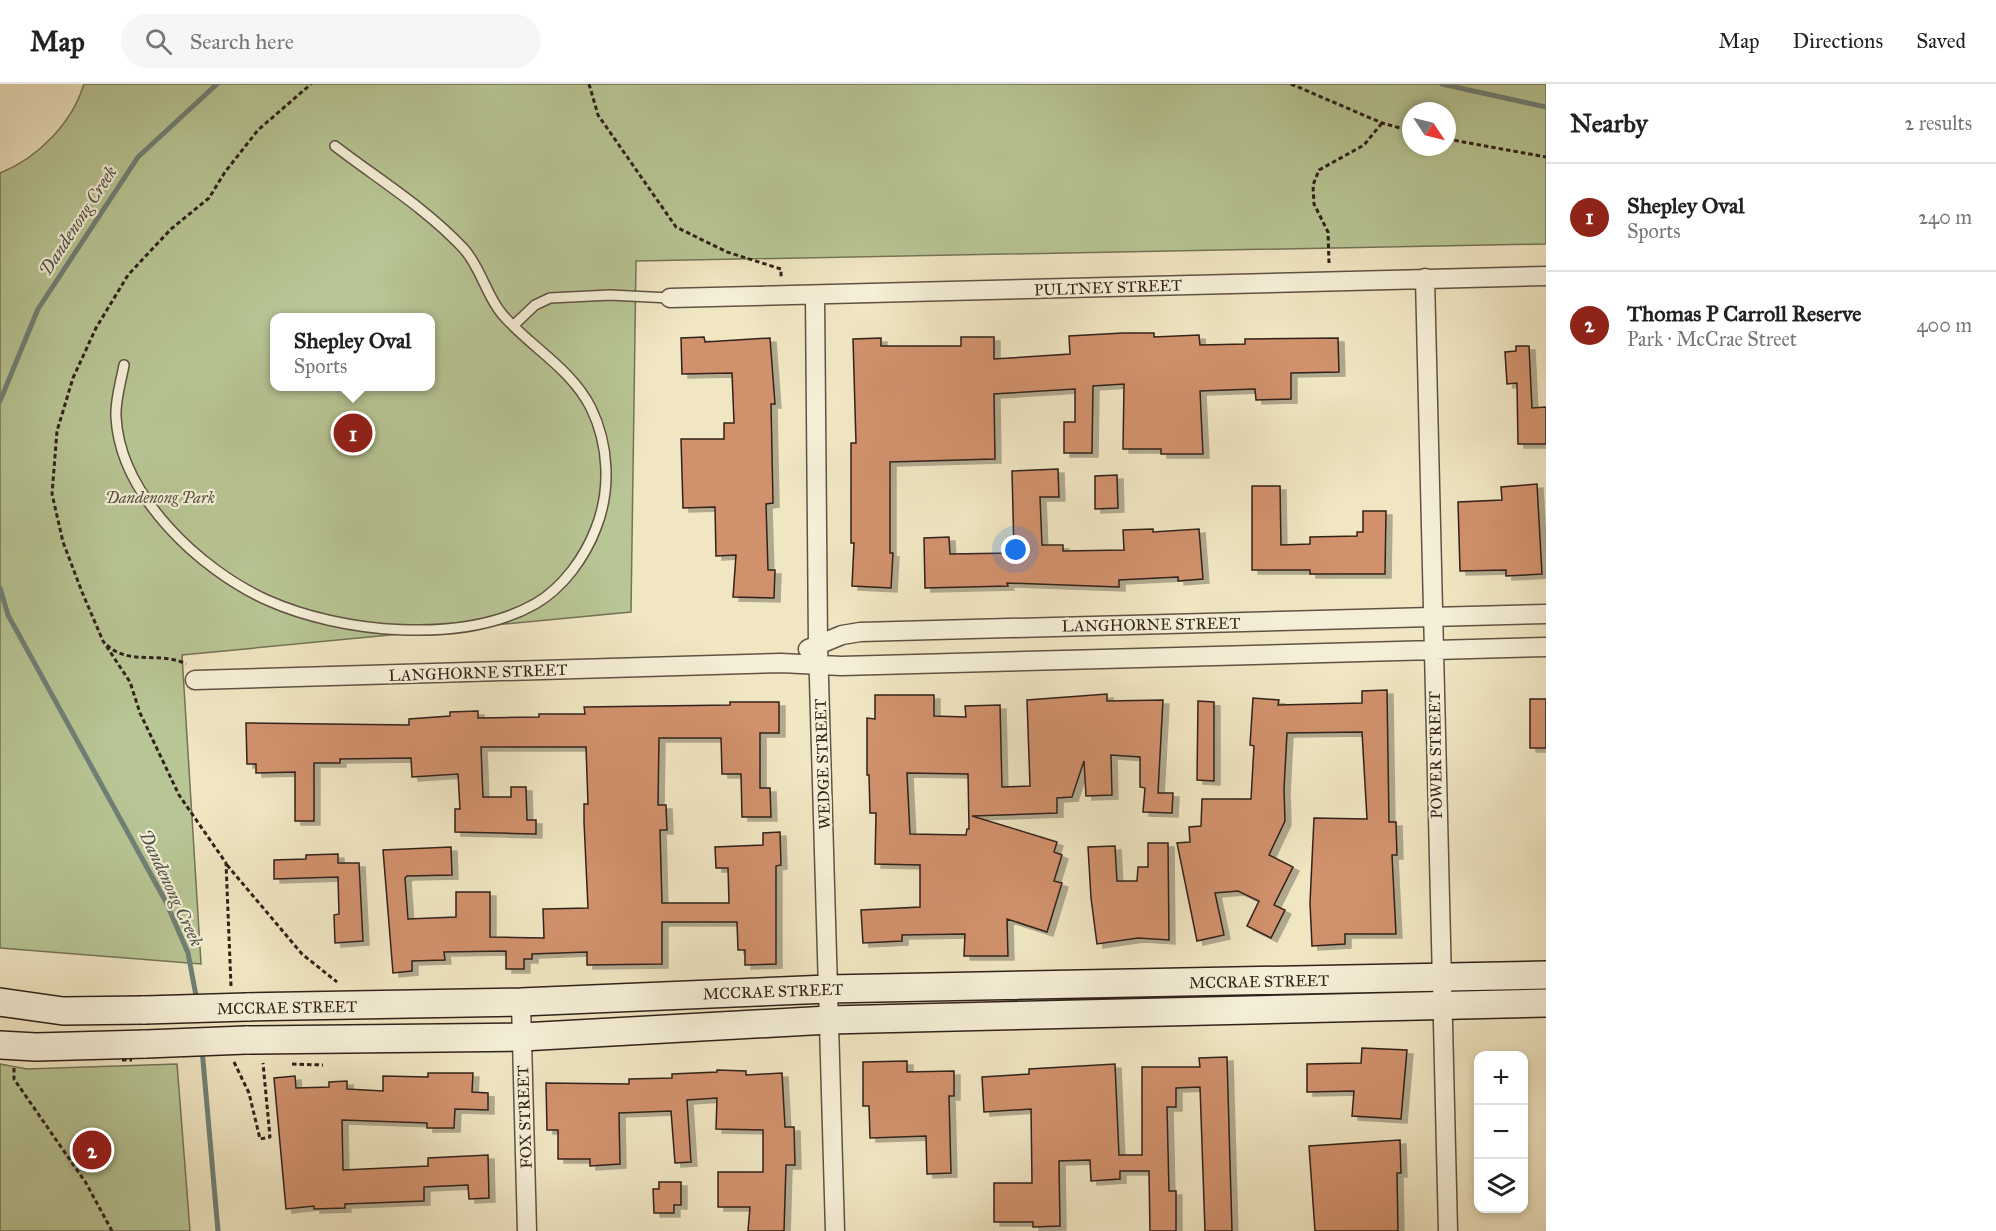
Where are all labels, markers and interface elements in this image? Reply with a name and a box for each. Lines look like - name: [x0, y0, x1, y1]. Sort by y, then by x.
- search box: [121, 14, 541, 68]
- text: Map: [30, 24, 85, 59]
- icon: search: [142, 25, 175, 58]
- text: Search here: [190, 28, 294, 55]
- text: Map: [1719, 28, 1760, 54]
- text: Directions: [1793, 28, 1883, 54]
- text: Saved: [1916, 28, 1966, 54]
- north arrow: [1402, 102, 1456, 156]
- text: Nearby: [1570, 107, 1648, 139]
- text: 2 results: [1904, 111, 1972, 135]
- water label: Dandenong Creek: [34, 162, 122, 280]
- text: Shepley Oval: [1627, 192, 1744, 219]
- text: 1: [1586, 205, 1593, 229]
- text: 240 m: [1918, 205, 1972, 229]
- text: Sports: [1627, 219, 1681, 243]
- street label: PULTNEY STREET: [1034, 275, 1182, 300]
- text: Thomas P Carroll Reserve: [1627, 300, 1861, 327]
- popup: [270, 313, 435, 391]
- text: 2: [1585, 313, 1594, 337]
- text: 400 m: [1916, 313, 1972, 337]
- text: Shepley Oval: [294, 327, 411, 354]
- text: Park · McCrae Street: [1627, 327, 1797, 351]
- text: Sports: [294, 354, 347, 378]
- pin: 1: [334, 410, 372, 456]
- park label: Dandenong Park: [105, 488, 215, 507]
- your location: [1001, 535, 1030, 564]
- street label: LANGHORNE STREET: [1061, 613, 1241, 636]
- street label: LANGHORNE STREET: [388, 660, 568, 685]
- street label: POWER STREET: [1425, 691, 1446, 819]
- street label: WEDGE STREET: [811, 698, 834, 830]
- water label: Dandenong Creek: [134, 826, 208, 950]
- street label: MCCRAE STREET: [1189, 971, 1329, 992]
- street label: MCCRAE STREET: [703, 980, 844, 1003]
- street label: MCCRAE STREET: [217, 997, 357, 1018]
- map controls: [1474, 1051, 1528, 1213]
- button: +: [1474, 1051, 1528, 1105]
- street label: FOX STREET: [513, 1065, 536, 1169]
- button: −: [1474, 1105, 1528, 1159]
- pin: 2: [72, 1128, 112, 1172]
- button: layers: [1474, 1159, 1528, 1213]

